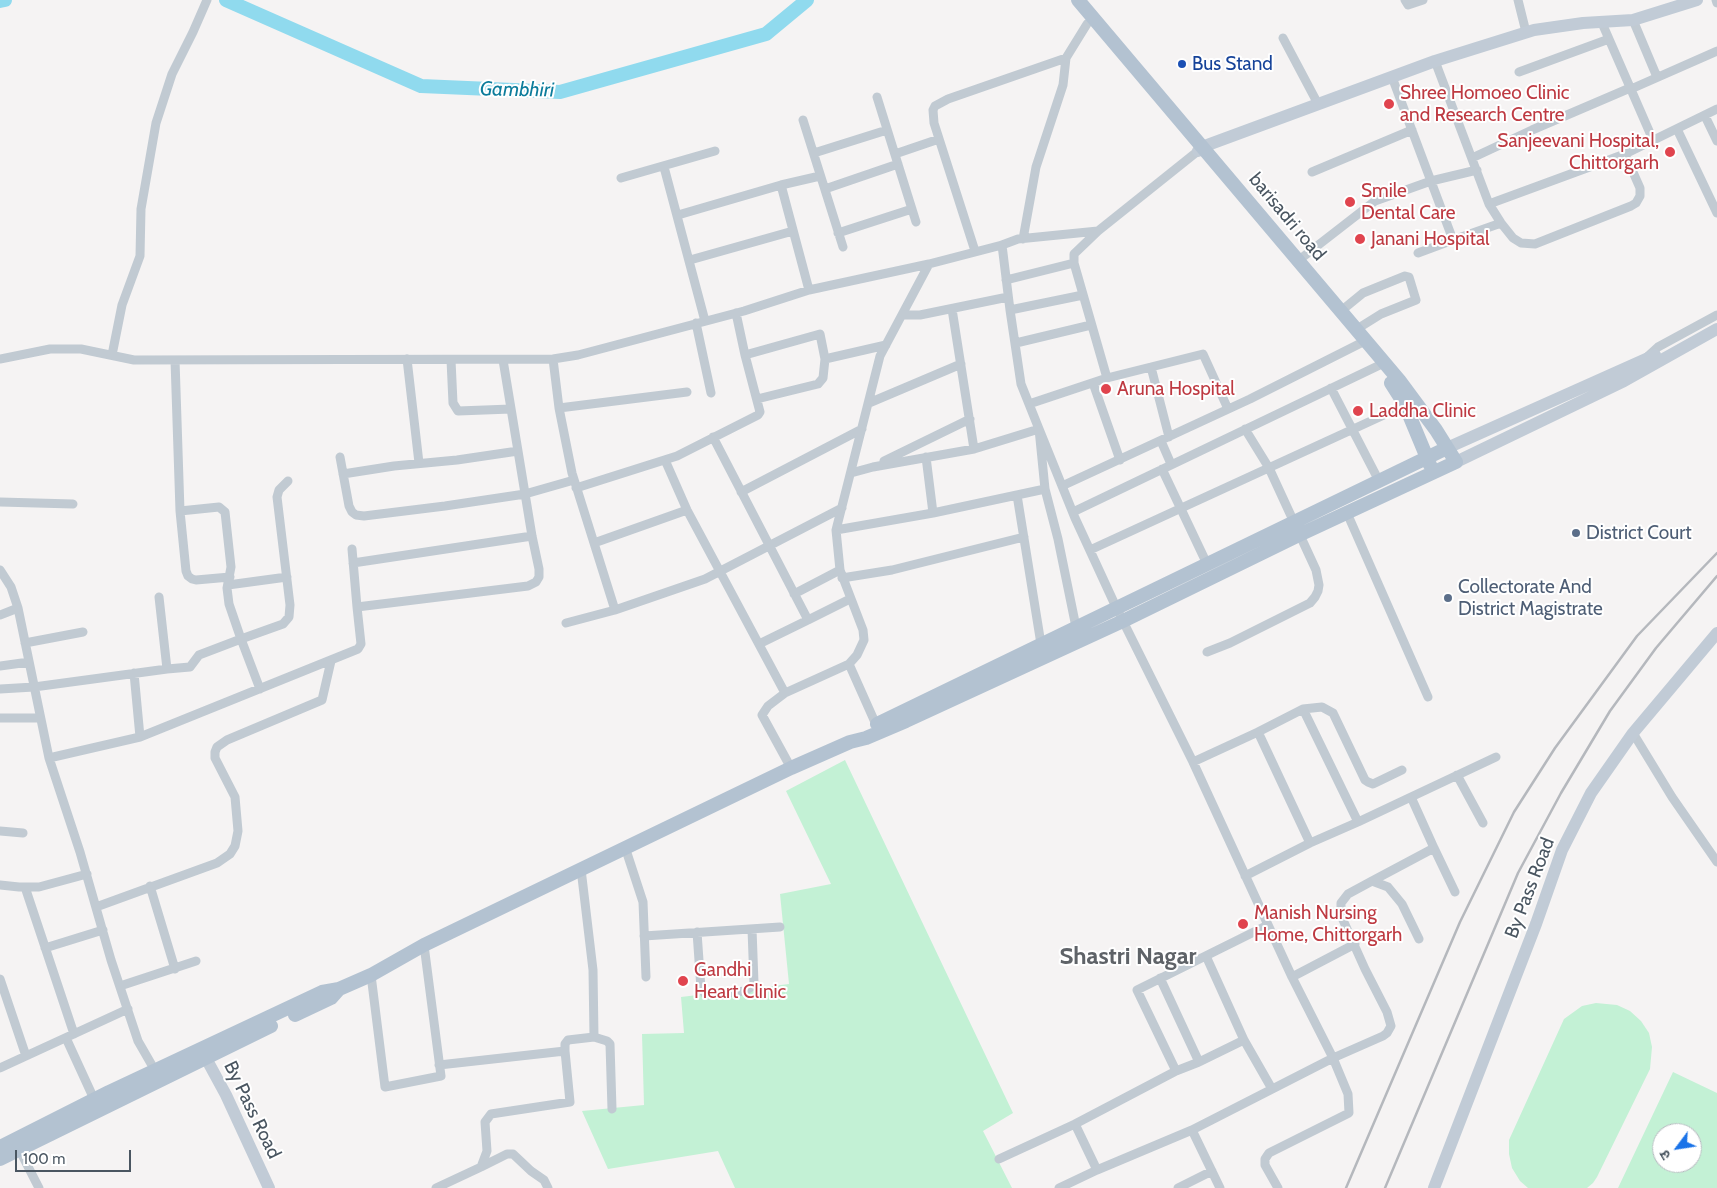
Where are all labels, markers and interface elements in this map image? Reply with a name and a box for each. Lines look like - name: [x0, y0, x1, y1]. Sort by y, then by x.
- place label: Bus Stand: [1192, 53, 1273, 75]
- marker: Bus Stand: [1176, 58, 1188, 70]
- water label: Gambhiri: [480, 77, 554, 103]
- place label: Shree Homoeo Clinic and Research Centre: [1400, 82, 1569, 126]
- marker: Shree Homoeo Clinic and Research Centre: [1382, 97, 1396, 111]
- place label: Sanjeevani Hospital, Chittorgarh: [1497, 130, 1659, 174]
- marker: Sanjeevani Hospital, Chittorgarh: [1663, 145, 1677, 159]
- street label: barisadri road: [1244, 169, 1330, 265]
- place label: Smile Dental Care: [1361, 180, 1455, 224]
- marker: Smile Dental Care: [1343, 195, 1357, 209]
- place label: Janani Hospital: [1371, 228, 1490, 250]
- marker: Janani Hospital: [1353, 232, 1367, 246]
- place label: Aruna Hospital: [1117, 378, 1235, 400]
- marker: Aruna Hospital: [1099, 382, 1113, 396]
- place label: Laddha Clinic: [1369, 400, 1476, 422]
- marker: Laddha Clinic: [1351, 404, 1365, 418]
- place label: District Court: [1586, 522, 1692, 544]
- marker: District Court: [1570, 527, 1582, 539]
- place label: Collectorate And District Magistrate: [1458, 576, 1603, 620]
- marker: Collectorate And District Magistrate: [1442, 592, 1454, 604]
- street label: By Pass Road: [1500, 835, 1560, 941]
- place label: Manish Nursing Home, Chittorgarh: [1254, 902, 1402, 946]
- marker: Manish Nursing Home, Chittorgarh: [1236, 917, 1250, 931]
- district label: Shastri Nagar: [1059, 943, 1197, 971]
- place label: Gandhi Heart Clinic: [694, 959, 786, 1003]
- marker: Gandhi Heart Clinic: [676, 974, 690, 988]
- street label: By Pass Road: [219, 1057, 285, 1163]
- north arrow: [1652, 1123, 1702, 1173]
- scale bar: [18, 1140, 134, 1172]
- text: उ: [1655, 1147, 1675, 1163]
- text: 100 m: [23, 1150, 65, 1168]

